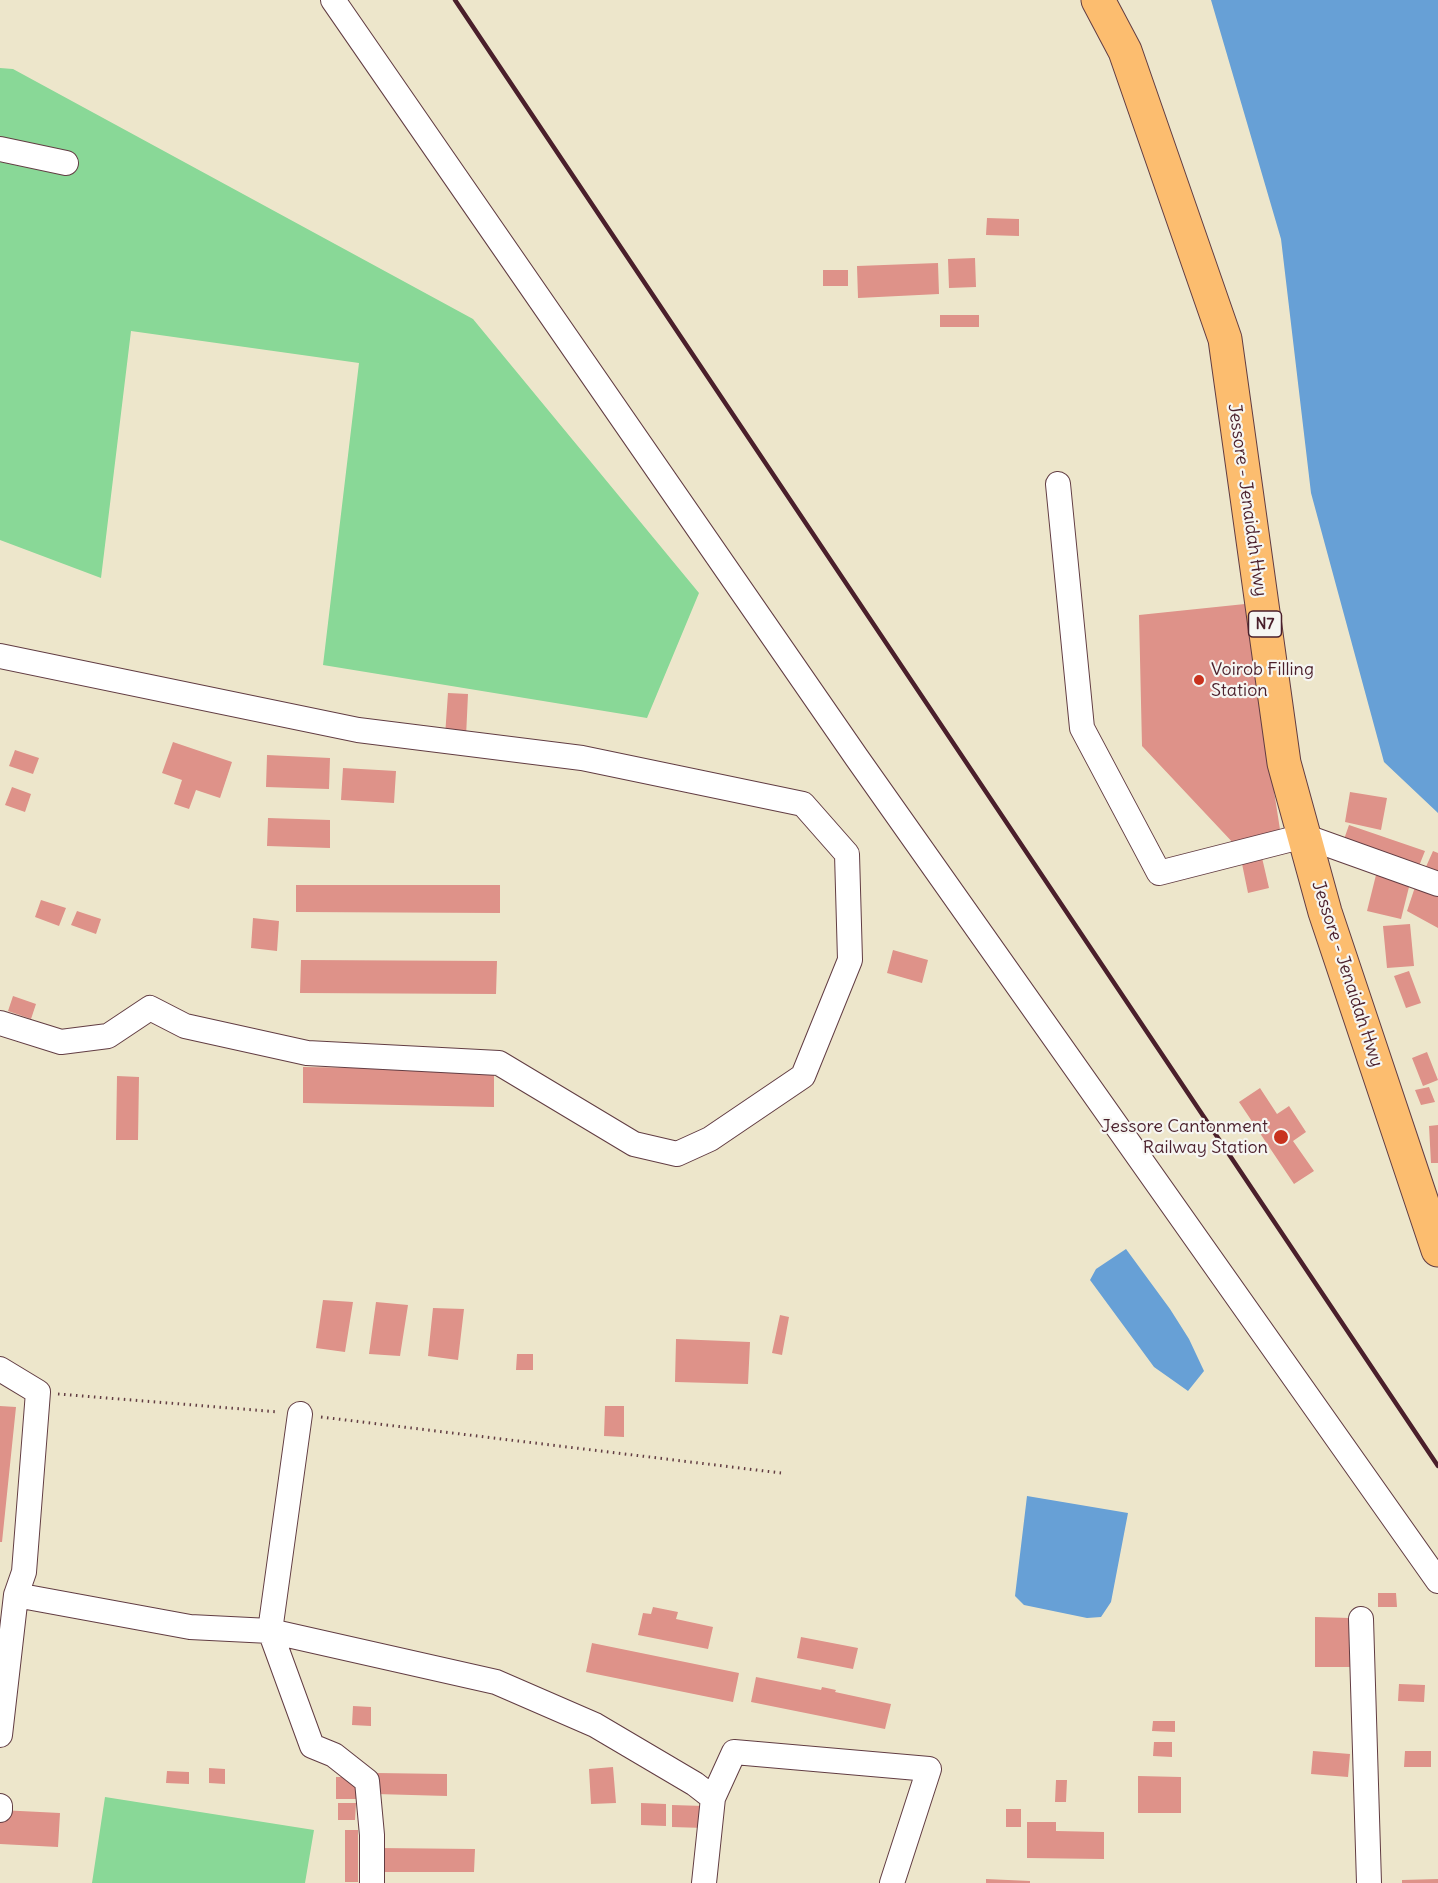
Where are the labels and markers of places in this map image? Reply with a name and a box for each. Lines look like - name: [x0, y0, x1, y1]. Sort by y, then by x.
- place label: Voirob Filling Station: [1211, 659, 1314, 702]
- marker: Voirob Filling Station: [1192, 673, 1206, 687]
- place label: Jessore Cantonment Railway Station: [1101, 1116, 1268, 1158]
- marker: Jessore Cantonment Railway Station: [1272, 1128, 1290, 1146]

